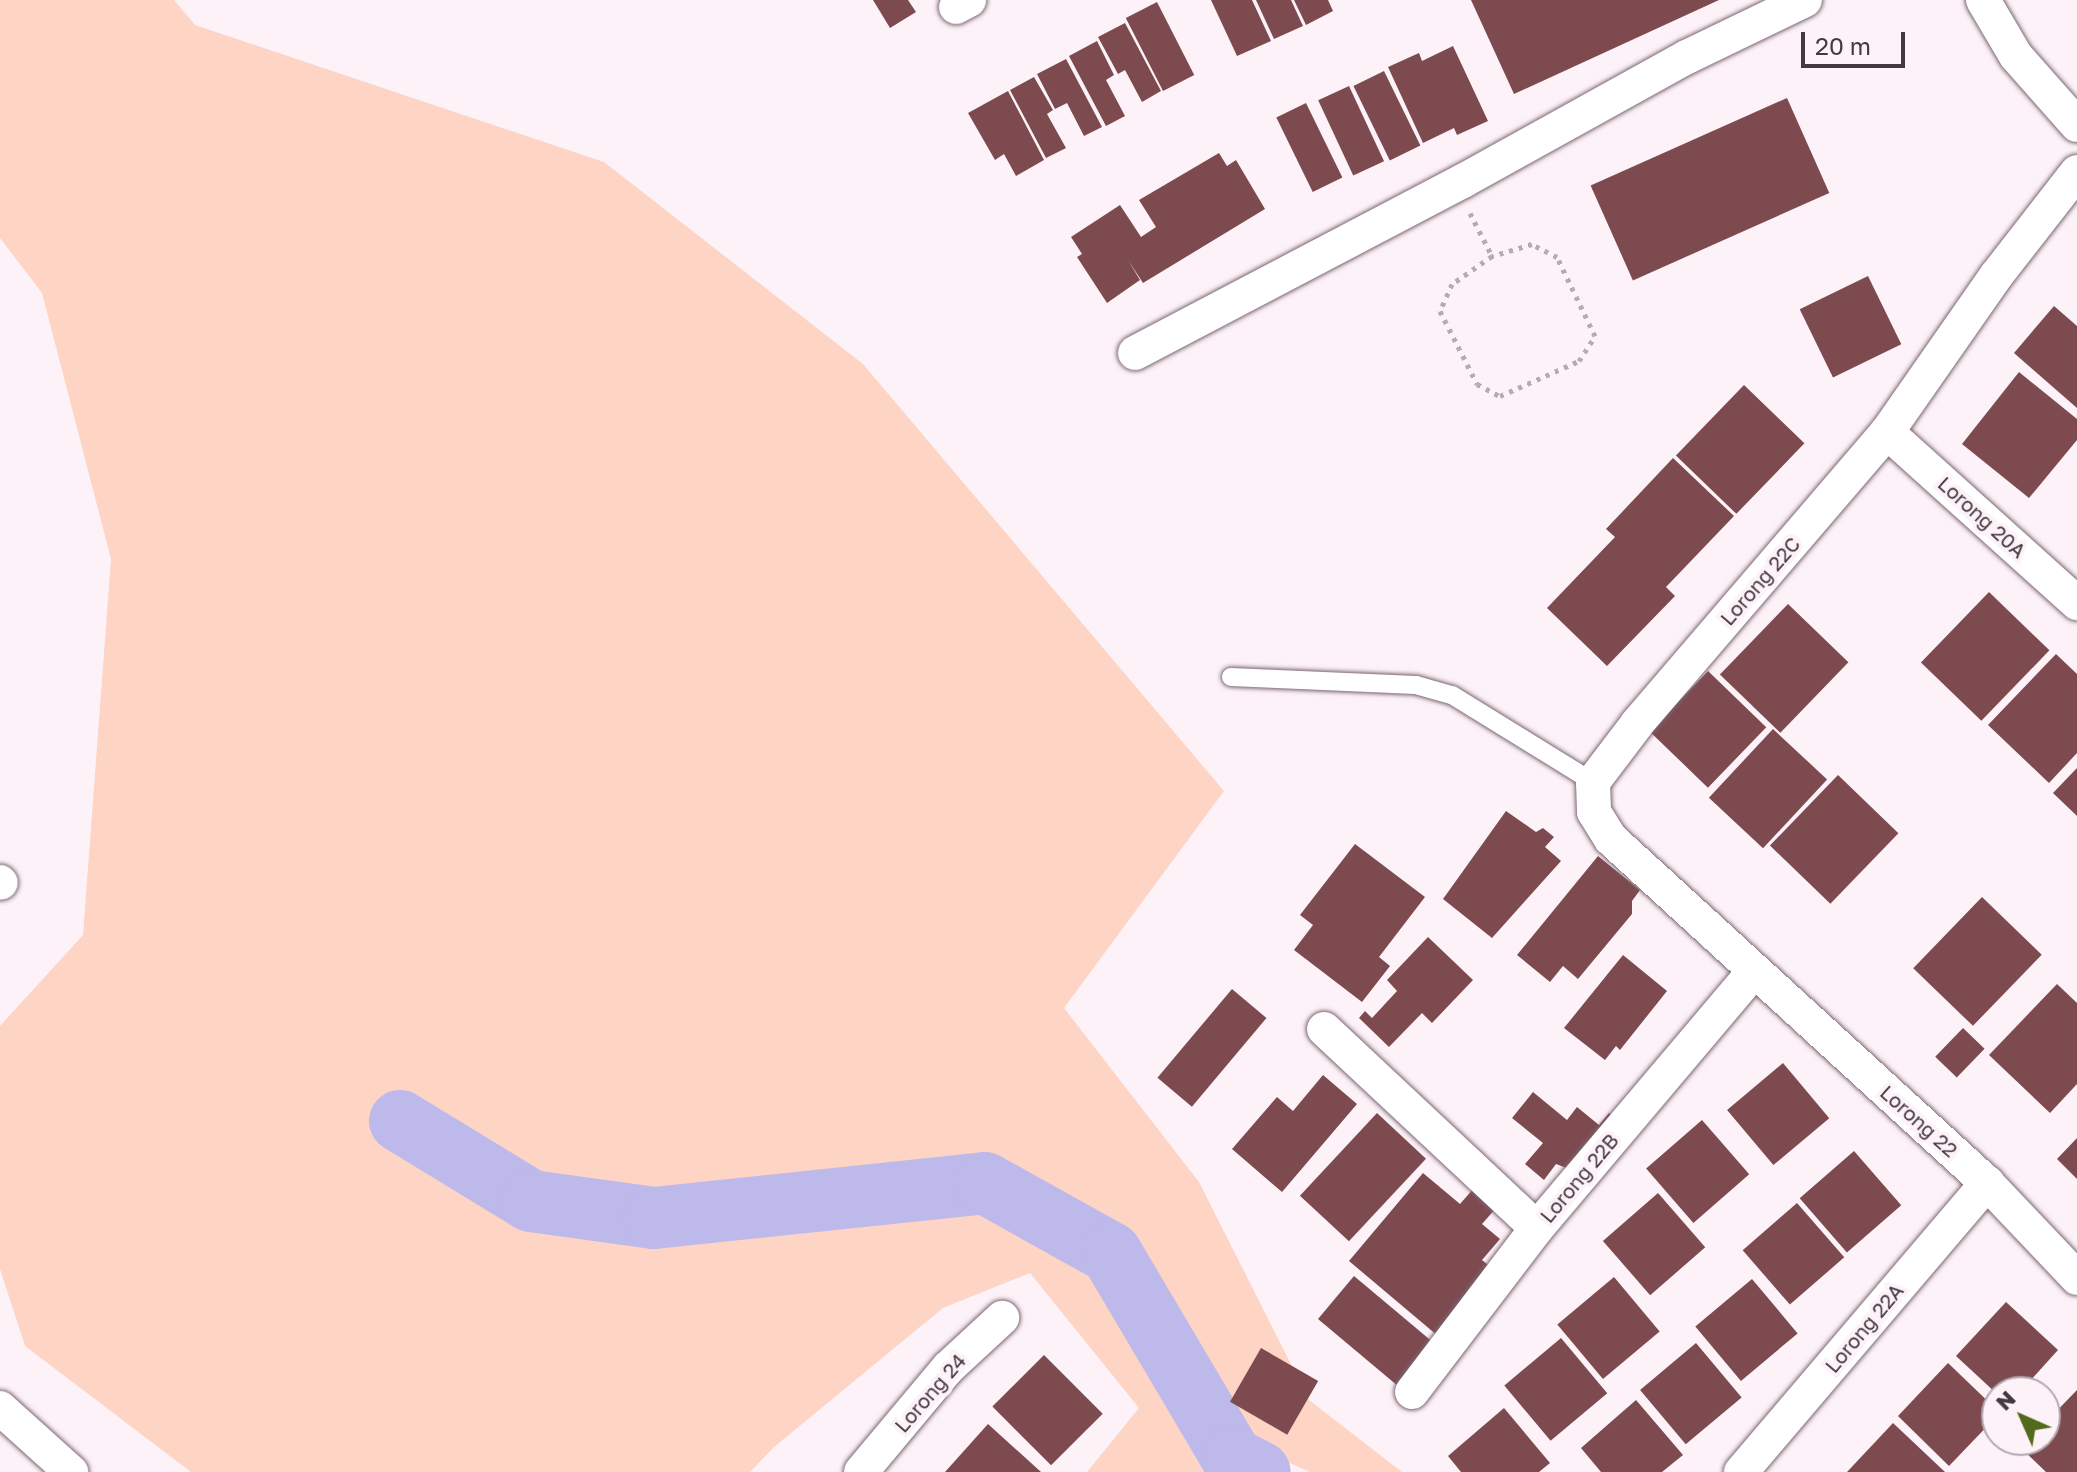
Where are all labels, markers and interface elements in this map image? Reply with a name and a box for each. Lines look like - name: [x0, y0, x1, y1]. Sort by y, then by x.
- scale bar: [1805, 16, 1909, 66]
- text: 20 m: [1815, 31, 1871, 60]
- street label: Lorong 20A: [1933, 471, 2031, 563]
- street label: Lorong 22C: [1715, 532, 1805, 630]
- street label: Lorong 22: [1875, 1080, 1963, 1162]
- street label: Lorong 22B: [1535, 1129, 1623, 1227]
- street label: Lorong 22A: [1820, 1279, 1908, 1377]
- street label: Lorong 24: [889, 1349, 971, 1437]
- north arrow: [1981, 1376, 2061, 1456]
- text: N: [1990, 1385, 2021, 1416]

